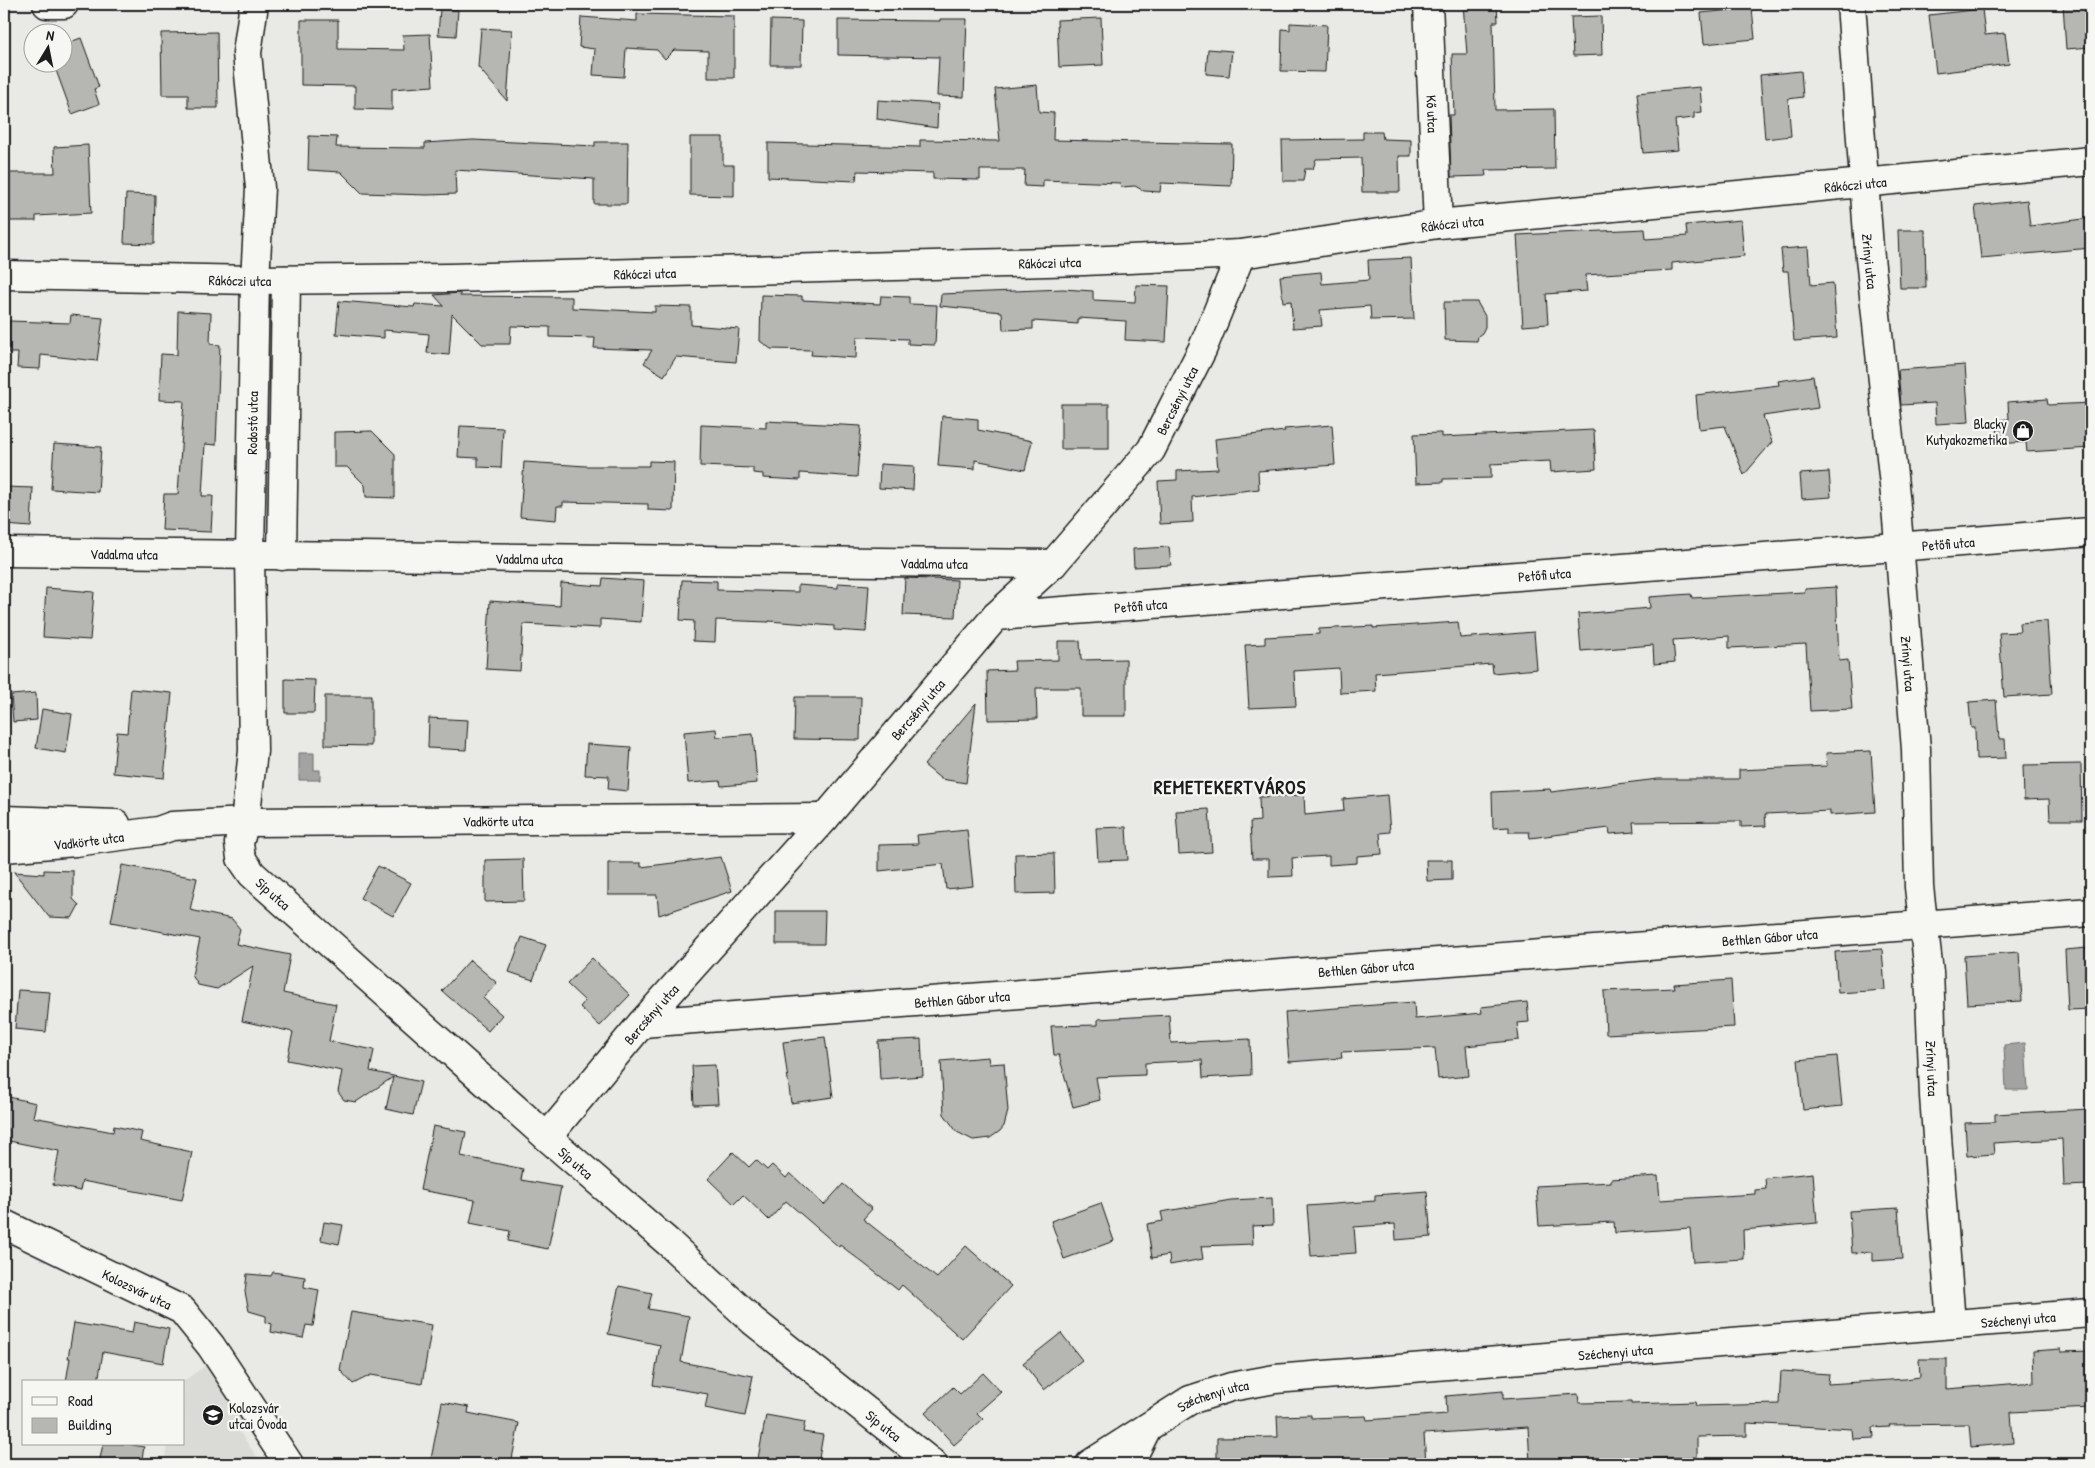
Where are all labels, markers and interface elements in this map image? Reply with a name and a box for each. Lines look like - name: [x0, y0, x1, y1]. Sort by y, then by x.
- north arrow: [22, 22, 72, 72]
- text: N: [45, 25, 56, 45]
- street label: Kő utca: [1423, 95, 1443, 134]
- street label: Rákóczi utca: [1823, 171, 1888, 196]
- street label: Rákóczi utca: [1420, 210, 1485, 236]
- street label: Zrínyi utca: [1858, 233, 1883, 290]
- street label: Rákóczi utca: [1018, 252, 1082, 272]
- street label: Rákóczi utca: [613, 262, 677, 283]
- street label: Rákóczi utca: [209, 270, 272, 290]
- street label: Bercsényi utca: [1151, 362, 1202, 438]
- street label: Rodostó utca: [242, 391, 262, 455]
- place label: Blacky Kutyakozmetika: [1926, 414, 2008, 450]
- shop icon: Blacky Kutyakozmetika: [2011, 419, 2035, 443]
- street label: Petőfi utca: [1921, 531, 1976, 554]
- street label: Vadalma utca: [90, 543, 158, 563]
- street label: Vadalma utca: [495, 548, 563, 568]
- street label: Vadalma utca: [900, 553, 968, 573]
- street label: Petőfi utca: [1517, 562, 1572, 585]
- street label: Petőfi utca: [1113, 593, 1168, 616]
- street label: Zrínyi utca: [1897, 635, 1921, 692]
- street label: Bercsényi utca: [886, 674, 949, 744]
- district label: REMETEKERTVÁROS: [1154, 774, 1306, 800]
- street label: Vadkörte utca: [463, 811, 534, 830]
- street label: Vadkörte utca: [53, 826, 125, 853]
- street label: Síp utca: [252, 873, 295, 914]
- street label: Bethlen Gábor utca: [1721, 923, 1819, 950]
- street label: Bethlen Gábor utca: [1317, 954, 1415, 981]
- street label: Bercsényi utca: [619, 979, 683, 1048]
- street label: Bethlen Gábor utca: [914, 985, 1011, 1012]
- street label: Zrínyi utca: [1922, 1040, 1944, 1097]
- street label: Síp utca: [555, 1142, 598, 1183]
- street label: Kolozsvár utca: [99, 1264, 176, 1313]
- street label: Széchenyi utca: [1980, 1306, 2057, 1331]
- street label: Széchenyi utca: [1577, 1339, 1654, 1364]
- street label: Széchenyi utca: [1173, 1374, 1251, 1416]
- legend: [22, 1380, 185, 1446]
- text: Road: [68, 1390, 93, 1411]
- place label: Kolozsvár utcai Óvoda: [229, 1398, 287, 1433]
- school or university icon: Kolozsvár utcai Óvoda: [201, 1403, 225, 1427]
- street label: Síp utca: [862, 1405, 906, 1445]
- text: Building: [68, 1414, 112, 1435]

